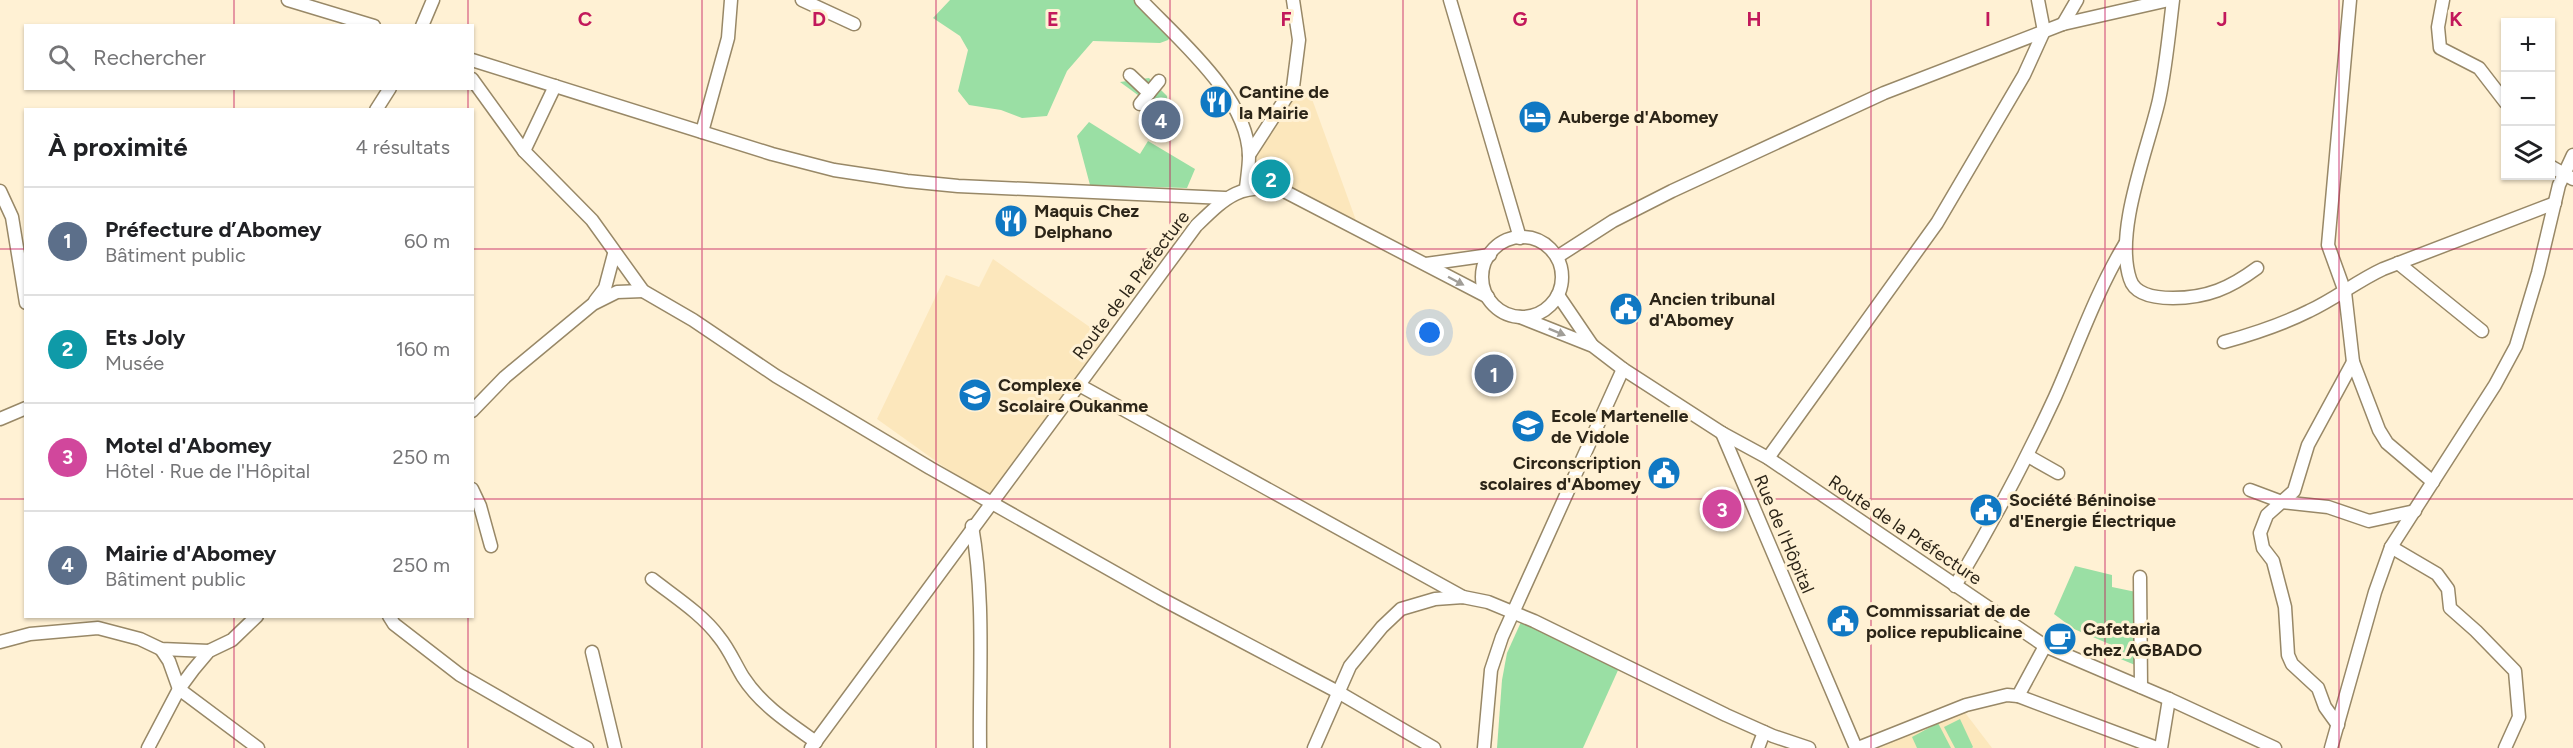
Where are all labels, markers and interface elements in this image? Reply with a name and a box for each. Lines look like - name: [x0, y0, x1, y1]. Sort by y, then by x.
- text: C: [578, 7, 592, 31]
- text: D: [812, 7, 826, 31]
- text: E: [1047, 7, 1059, 31]
- text: F: [1280, 7, 1292, 31]
- text: G: [1513, 7, 1528, 31]
- text: H: [1747, 7, 1762, 31]
- text: I: [1985, 7, 1991, 31]
- text: J: [2216, 7, 2228, 31]
- text: K: [2449, 7, 2463, 31]
- map controls: [2501, 18, 2555, 180]
- button: +: [2501, 18, 2555, 72]
- search box: [24, 24, 474, 90]
- icon: search: [45, 41, 78, 74]
- text: Rechercher: [93, 44, 206, 71]
- button: −: [2501, 72, 2555, 126]
- place label: Cantine de la Mairie: [1239, 81, 1329, 124]
- restaurant icon: Cantine de la Mairie: [1198, 84, 1234, 120]
- pin: 4: [1142, 98, 1180, 142]
- hotel icon: Auberge d'Abomey: [1517, 99, 1553, 135]
- place label: Auberge d'Abomey: [1558, 106, 1719, 128]
- button: layers: [2501, 126, 2555, 180]
- text: À proximité: [48, 131, 188, 163]
- text: 4 résultats: [355, 135, 450, 159]
- pin: 2: [1252, 156, 1290, 201]
- place label: Maquis Chez Delphano: [1034, 200, 1140, 243]
- restaurant icon: Maquis Chez Delphano: [993, 203, 1029, 239]
- street label: Route de la Préfecture: [1068, 206, 1194, 364]
- text: Préfecture d’Abomey: [105, 216, 322, 243]
- text: 1: [63, 229, 72, 253]
- text: 60 m: [404, 229, 450, 253]
- text: Bâtiment public: [105, 243, 246, 267]
- one-way arrow: [1448, 276, 1465, 285]
- place label: Ancien tribunal d'Abomey: [1649, 288, 1775, 331]
- public building icon: Ancien tribunal d'Abomey: [1608, 291, 1644, 327]
- your location: [1415, 318, 1444, 347]
- text: Ets Joly: [105, 324, 185, 351]
- one-way arrow: [1548, 327, 1566, 337]
- text: 2: [62, 337, 73, 361]
- text: 160 m: [396, 337, 450, 361]
- text: Musée: [105, 351, 164, 375]
- pin: 1: [1474, 352, 1514, 397]
- place label: Complexe Scolaire Oukanme: [998, 374, 1148, 417]
- school or university icon: Complexe Scolaire Oukanme: [957, 377, 993, 413]
- place label: Ecole Martenelle de Vidole: [1551, 405, 1689, 448]
- school or university icon: Ecole Martenelle de Vidole: [1510, 408, 1546, 444]
- text: Motel d'Abomey: [105, 432, 272, 459]
- text: 3: [62, 445, 73, 469]
- text: 250 m: [393, 445, 450, 469]
- place label: Circonscription scolaires d'Abomey: [1479, 452, 1642, 495]
- public building icon: Circonscription scolaires d'Abomey: [1646, 455, 1682, 491]
- text: Hôtel · Rue de l'Hôpital: [105, 459, 310, 483]
- street label: Route de la Préfecture: [1824, 470, 1986, 590]
- street label: Rue de l'Hôpital: [1749, 471, 1819, 597]
- pin: 3: [1702, 486, 1742, 532]
- place label: Société Béninoise d'Energie Électrique: [2009, 489, 2176, 532]
- public building icon: Société Béninoise d'Energie Électrique: [1968, 492, 2004, 528]
- text: Mairie d'Abomey: [105, 540, 277, 567]
- text: 4: [61, 553, 74, 577]
- text: 250 m: [393, 553, 450, 577]
- text: Bâtiment public: [105, 567, 246, 591]
- place label: Commissariat de de police republicaine: [1866, 600, 2030, 643]
- public building icon: Commissariat de de police republicaine: [1825, 603, 1861, 639]
- place label: Cafetaria chez AGBADO: [2083, 618, 2202, 661]
- cafe icon: Cafetaria chez AGBADO: [2042, 621, 2078, 657]

